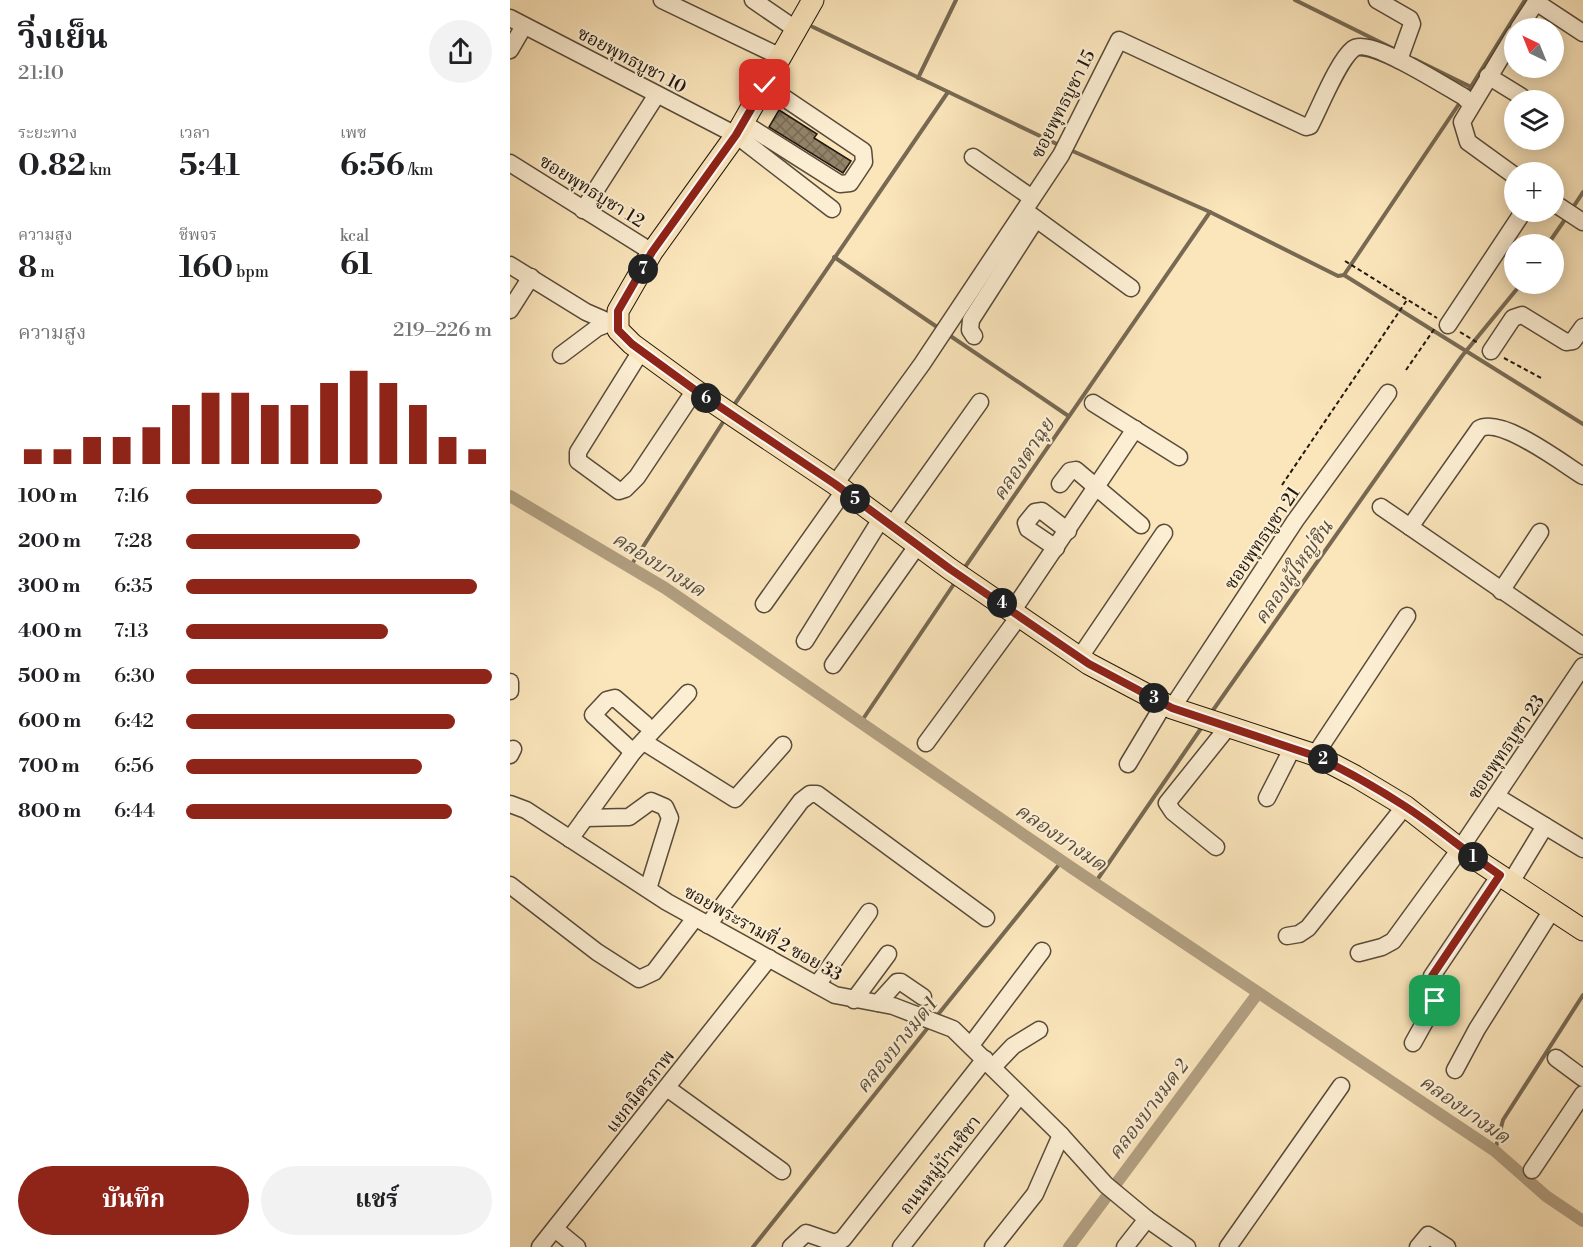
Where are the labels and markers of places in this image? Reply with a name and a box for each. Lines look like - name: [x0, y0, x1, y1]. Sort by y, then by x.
- pin: [739, 59, 790, 110]
- pin: 7: [628, 254, 658, 284]
- pin: 6: [691, 383, 721, 413]
- pin: 5: [840, 484, 870, 514]
- pin: 4: [987, 588, 1017, 618]
- pin: 3: [1139, 683, 1169, 713]
- pin: 2: [1308, 744, 1338, 774]
- pin: 1: [1458, 842, 1488, 872]
- pin: [1409, 975, 1460, 1026]

